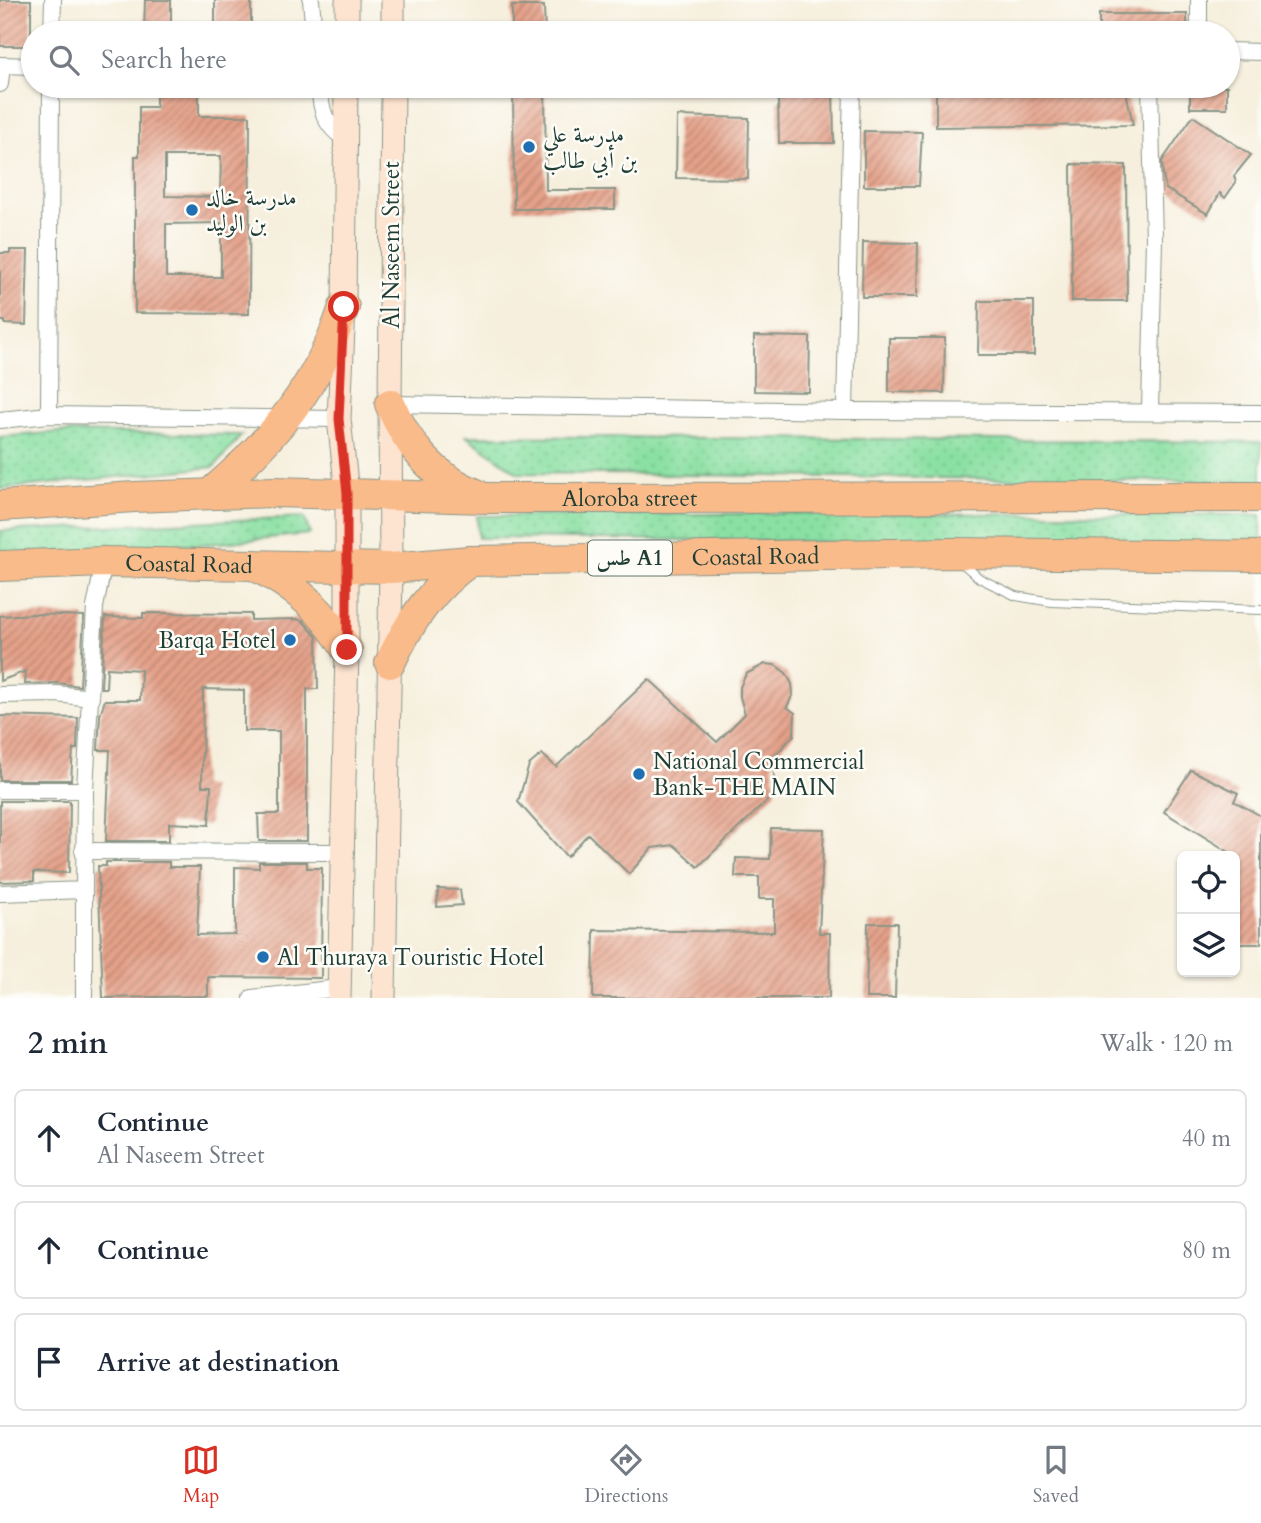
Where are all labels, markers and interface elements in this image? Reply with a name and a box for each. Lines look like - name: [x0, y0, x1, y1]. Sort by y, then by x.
- search box: [21, 21, 1240, 98]
- icon: search: [45, 41, 83, 79]
- text: Search here: [101, 42, 227, 77]
- place label: مدرسة علي بن أبي طالب: [543, 119, 637, 179]
- marker: مدرسة علي بن أبي طالب: [521, 139, 537, 155]
- street label: Al Naseem Street: [376, 161, 407, 329]
- place label: مدرسة خالد بن الوليد: [206, 182, 297, 239]
- marker: مدرسة خالد بن الوليد: [184, 202, 200, 218]
- route start: [328, 291, 359, 322]
- street label: Aloroba street: [562, 483, 697, 514]
- road number: طس A1: [588, 540, 672, 576]
- street label: Coastal Road: [691, 540, 820, 573]
- street label: Coastal Road: [125, 547, 254, 581]
- place label: Barqa Hotel: [158, 625, 276, 656]
- marker: Barqa Hotel: [282, 632, 298, 648]
- route end: [331, 634, 362, 665]
- place label: National Commercial Bank-THE MAIN: [653, 746, 864, 803]
- marker: National Commercial Bank-THE MAIN: [631, 766, 647, 782]
- map controls: [1177, 851, 1240, 977]
- button: locate: [1177, 851, 1240, 914]
- button: layers: [1177, 914, 1240, 977]
- place label: Al Thuraya Touristic Hotel: [277, 942, 544, 973]
- marker: Al Thuraya Touristic Hotel: [255, 949, 271, 965]
- text: 2 min: [28, 1023, 108, 1064]
- text: Walk · 120 m: [1100, 1028, 1233, 1059]
- text: Continue: [97, 1105, 209, 1140]
- icon: ahead: [30, 1119, 68, 1157]
- text: 40 m: [1182, 1123, 1231, 1154]
- text: Al Naseem Street: [97, 1140, 265, 1171]
- icon: ahead: [30, 1231, 68, 1269]
- text: Continue: [97, 1233, 209, 1268]
- text: 80 m: [1182, 1235, 1231, 1266]
- icon: arrive: [30, 1343, 68, 1381]
- text: Arrive at destination: [97, 1345, 340, 1380]
- tab: Map: [182, 1441, 220, 1509]
- tab: Directions: [585, 1441, 668, 1509]
- tab: Saved: [1033, 1441, 1079, 1509]

